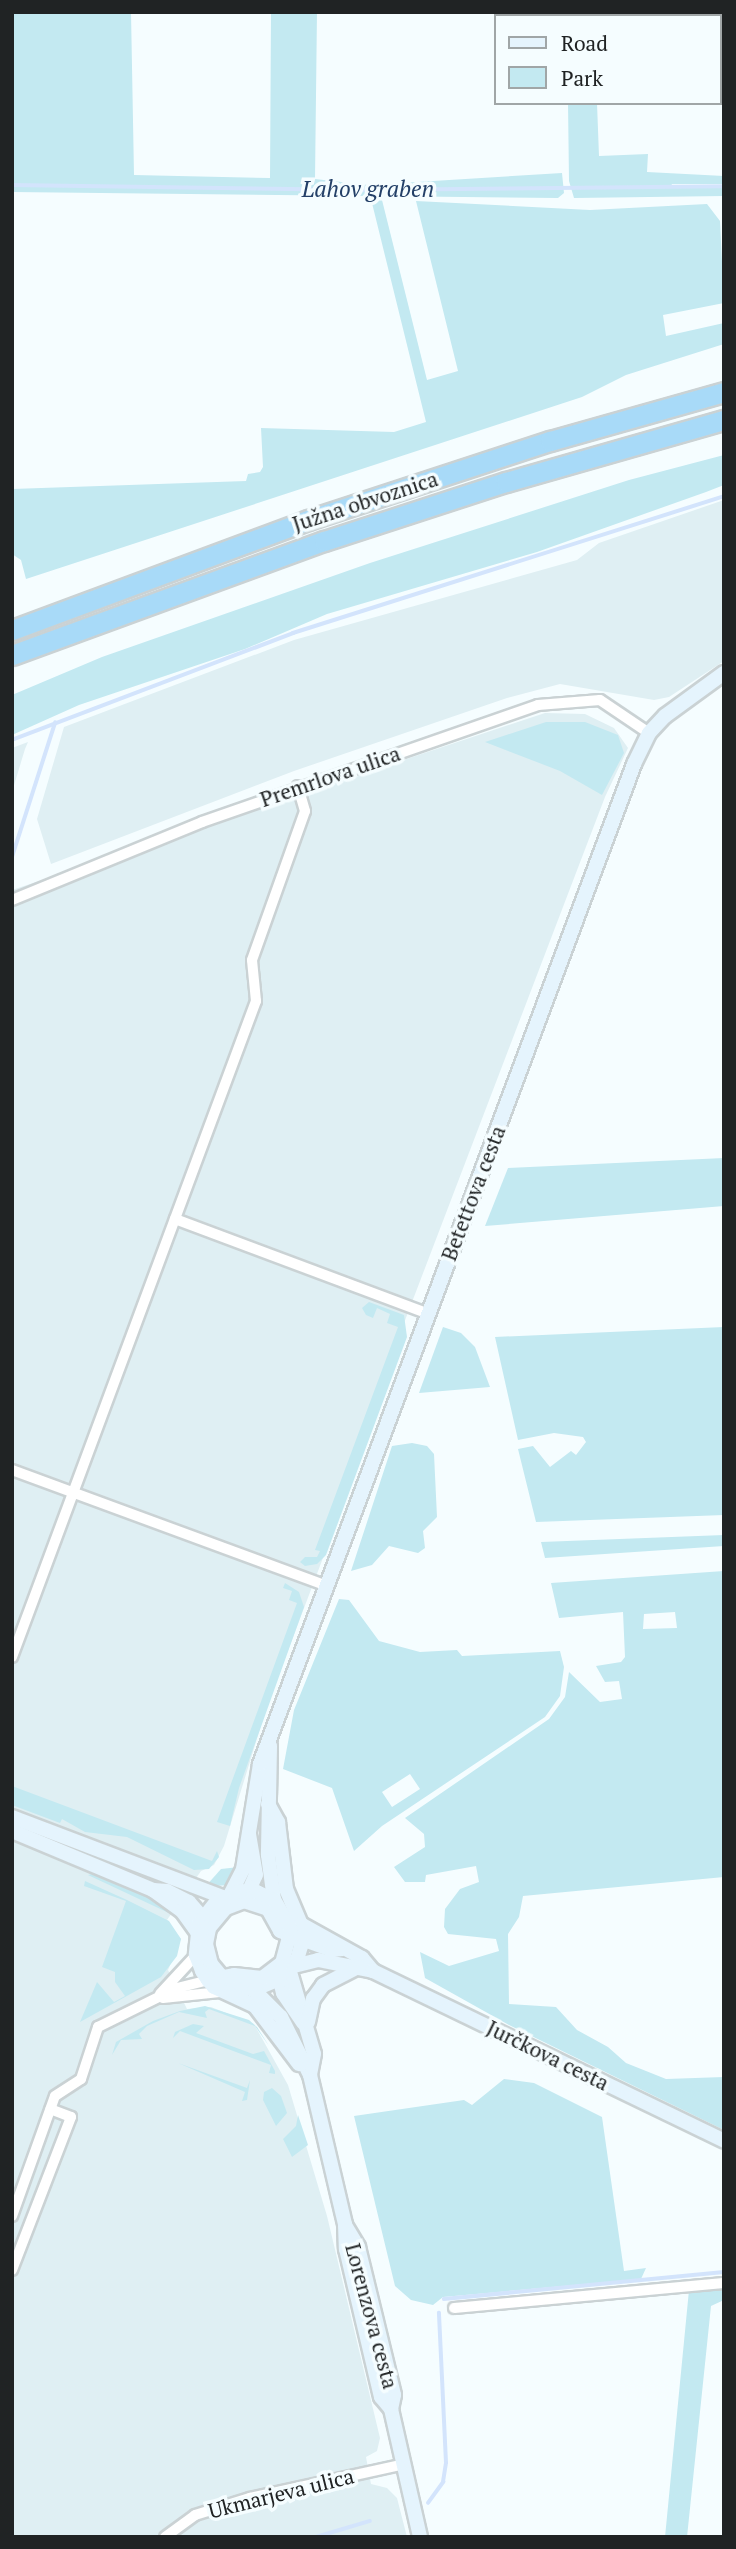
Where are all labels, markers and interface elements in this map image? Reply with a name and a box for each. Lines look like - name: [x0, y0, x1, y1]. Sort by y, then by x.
- legend: [494, 14, 722, 105]
- text: Road: [561, 29, 608, 57]
- text: Park: [561, 64, 603, 92]
- water label: Lahov graben: [302, 175, 434, 203]
- street label: Južna obvoznica: [289, 466, 441, 536]
- street label: Premrlova ulica: [257, 740, 403, 812]
- street label: Betettova cesta: [436, 1122, 510, 1264]
- street label: Jurčkova cesta: [483, 2015, 613, 2095]
- street label: Lorenzova cesta: [341, 2241, 403, 2391]
- street label: Ukmarjeva ulica: [205, 2463, 357, 2523]

